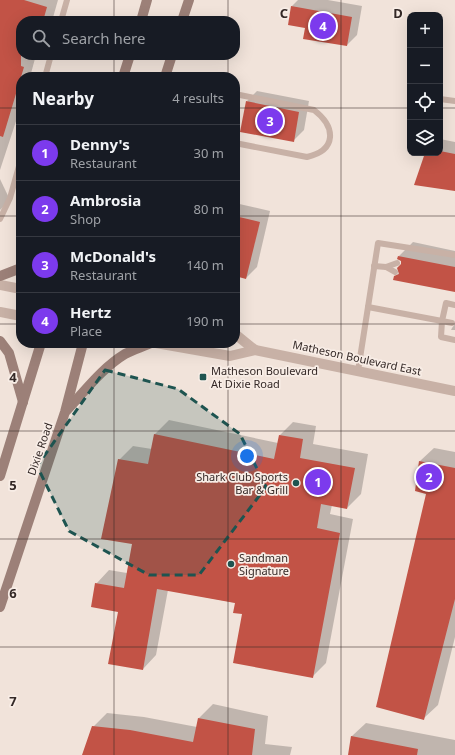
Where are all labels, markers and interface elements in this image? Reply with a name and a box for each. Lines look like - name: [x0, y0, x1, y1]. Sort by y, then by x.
- text: C: [280, 4, 288, 22]
- text: D: [393, 4, 403, 22]
- pin: 4: [310, 11, 336, 41]
- map controls: [407, 12, 443, 156]
- button: +: [407, 12, 443, 48]
- search box: [16, 16, 240, 60]
- icon: search: [30, 27, 52, 49]
- text: Search here: [62, 28, 145, 48]
- button: −: [407, 48, 443, 84]
- button: locate: [407, 84, 443, 120]
- text: Nearby: [32, 87, 94, 110]
- text: 4 results: [172, 89, 224, 107]
- pin: 3: [257, 106, 283, 136]
- button: layers: [407, 120, 443, 156]
- text: Denny's: [70, 134, 130, 154]
- text: 1: [41, 144, 49, 162]
- text: 30 m: [194, 144, 224, 162]
- text: Restaurant: [70, 154, 137, 172]
- text: Ambrosia: [70, 190, 141, 210]
- text: 2: [41, 200, 49, 218]
- text: 80 m: [194, 200, 224, 218]
- text: Shop: [70, 210, 101, 228]
- text: McDonald's: [70, 246, 156, 266]
- text: 3: [41, 256, 49, 274]
- text: 140 m: [186, 256, 224, 274]
- text: Restaurant: [70, 266, 137, 284]
- text: Hertz: [70, 302, 111, 322]
- text: 4: [41, 312, 49, 330]
- text: 190 m: [186, 312, 224, 330]
- text: Place: [70, 322, 102, 340]
- street label: Matheson Boulevard East: [291, 337, 423, 379]
- place label: Matheson Boulevard At Dixie Road: [211, 363, 318, 391]
- text: 4: [9, 368, 17, 386]
- marker: Matheson Boulevard At Dixie Road: [198, 372, 208, 382]
- street label: Dixie Road: [23, 420, 56, 477]
- your location: [237, 446, 257, 466]
- pin: 2: [416, 462, 442, 492]
- pin: 1: [305, 467, 331, 497]
- place label: Shark Club Sports Bar & Grill: [196, 469, 288, 497]
- text: 5: [9, 476, 17, 494]
- marker: Shark Club Sports Bar & Grill: [291, 478, 301, 488]
- place label: Sandman Signature: [239, 550, 289, 578]
- marker: Sandman Signature: [226, 559, 236, 569]
- text: 6: [9, 584, 17, 602]
- text: 7: [9, 692, 17, 710]

